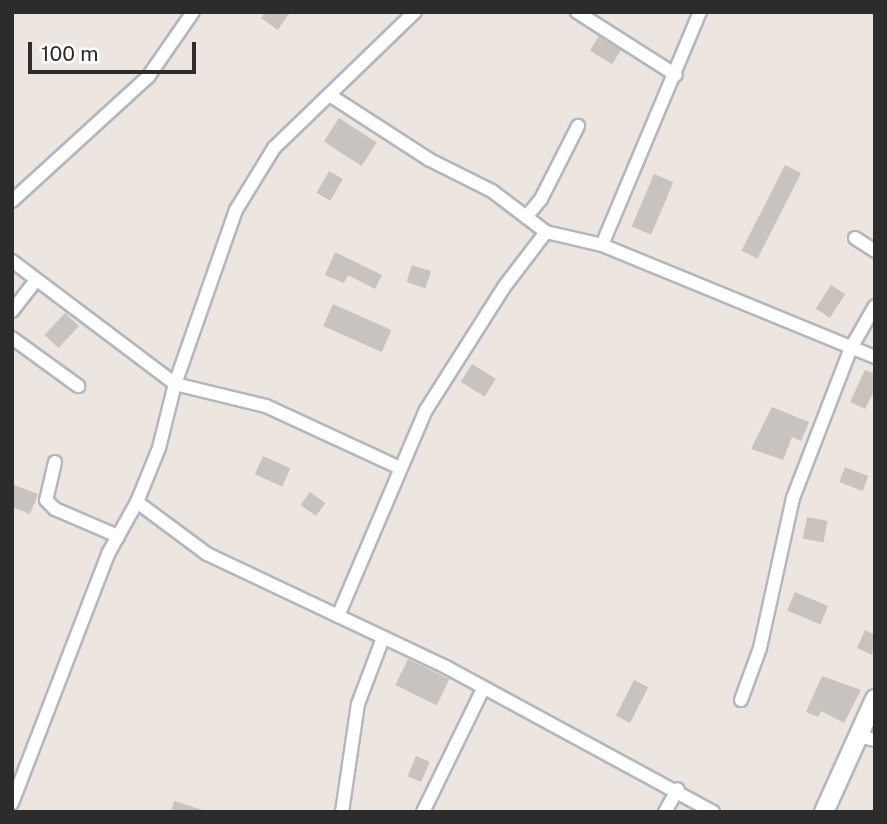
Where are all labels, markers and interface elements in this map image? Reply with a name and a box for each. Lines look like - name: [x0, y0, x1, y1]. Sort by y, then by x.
- scale bar: [32, 28, 200, 72]
- text: 100 m: [41, 41, 98, 66]

